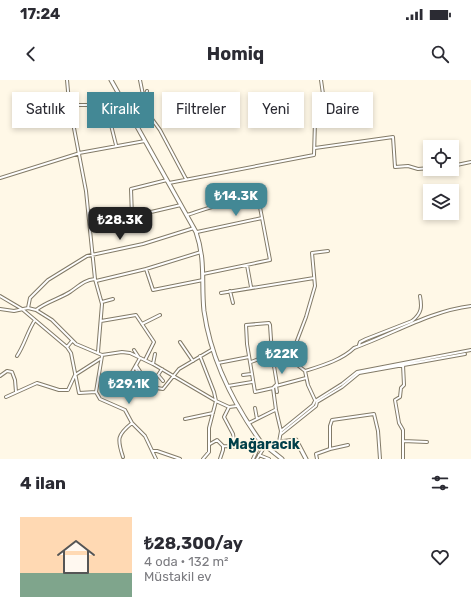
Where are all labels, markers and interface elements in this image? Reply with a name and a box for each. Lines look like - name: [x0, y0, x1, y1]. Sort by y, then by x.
- text: 17:24: [20, 5, 60, 23]
- icon: back: [20, 43, 42, 65]
- text: Homiq: [207, 43, 264, 65]
- icon: search: [429, 43, 451, 65]
- chip: Satılık: [12, 92, 79, 128]
- chip: Kiralık: [87, 92, 154, 128]
- chip: Filtreler: [162, 92, 240, 128]
- chip: Yeni: [248, 92, 304, 128]
- chip: Daire: [312, 92, 373, 128]
- map controls: [423, 140, 459, 220]
- button: locate: [423, 140, 459, 176]
- pin: ₺14.3K: [203, 183, 269, 217]
- button: layers: [423, 184, 459, 220]
- text: ₺14.3K: [214, 188, 258, 203]
- pin: ₺28.3K: [87, 207, 153, 241]
- text: ₺28.3K: [97, 212, 143, 227]
- pin: ₺22K: [258, 341, 306, 375]
- text: ₺22K: [266, 346, 298, 361]
- pin: ₺29.1K: [96, 371, 162, 405]
- text: ₺29.1K: [108, 376, 150, 391]
- district label: Mağaracık: [228, 436, 301, 453]
- icon: filters: [429, 472, 451, 494]
- text: 4 ilan: [20, 473, 66, 493]
- icon: home: [52, 533, 100, 581]
- text: ₺28,300/ay: [144, 533, 243, 553]
- icon: heart: [429, 546, 451, 568]
- text: 4 oda · 132 m²: [144, 554, 228, 569]
- text: Müstakil ev: [144, 569, 211, 584]

